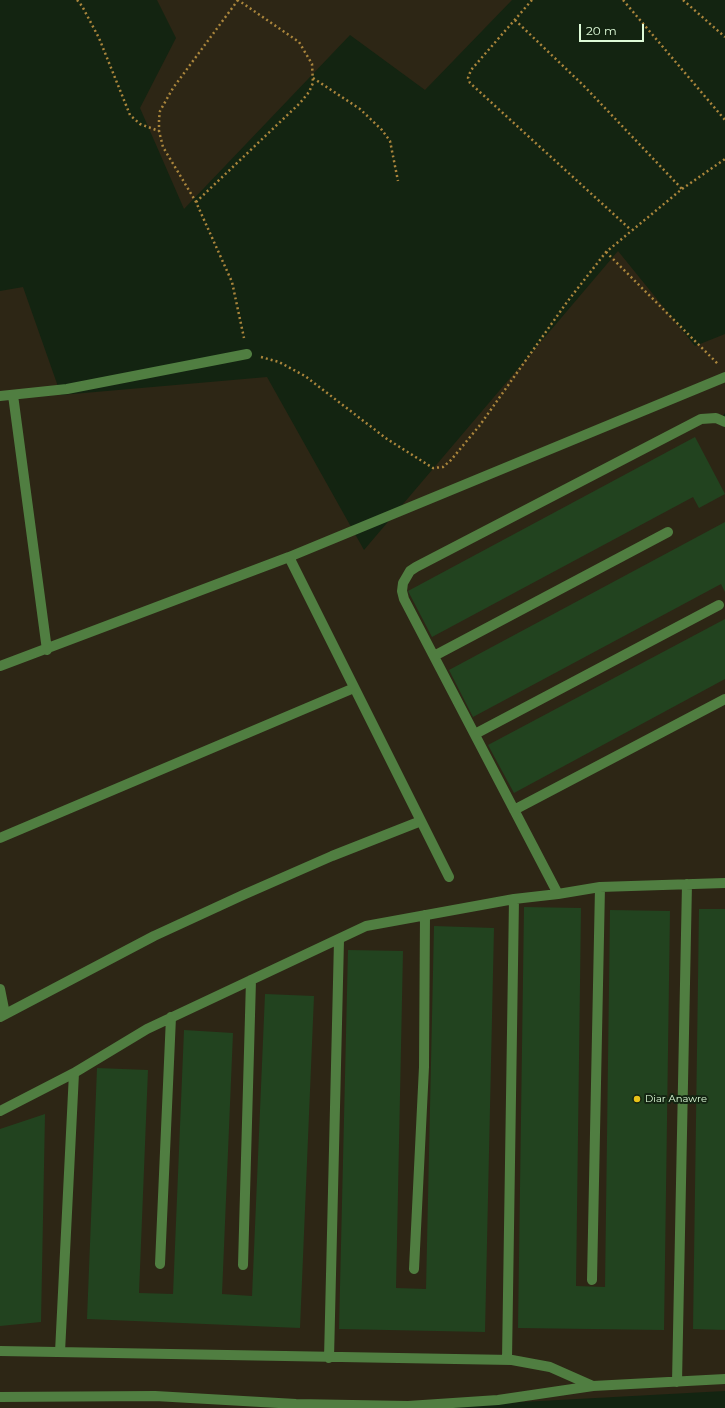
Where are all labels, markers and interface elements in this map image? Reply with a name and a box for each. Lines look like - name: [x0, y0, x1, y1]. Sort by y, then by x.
- scale bar: [581, 16, 646, 42]
- text: 20 m: [586, 23, 617, 38]
- place label: Diar Anawre: [645, 1093, 707, 1105]
- marker: Diar Anawre: [632, 1094, 642, 1104]

